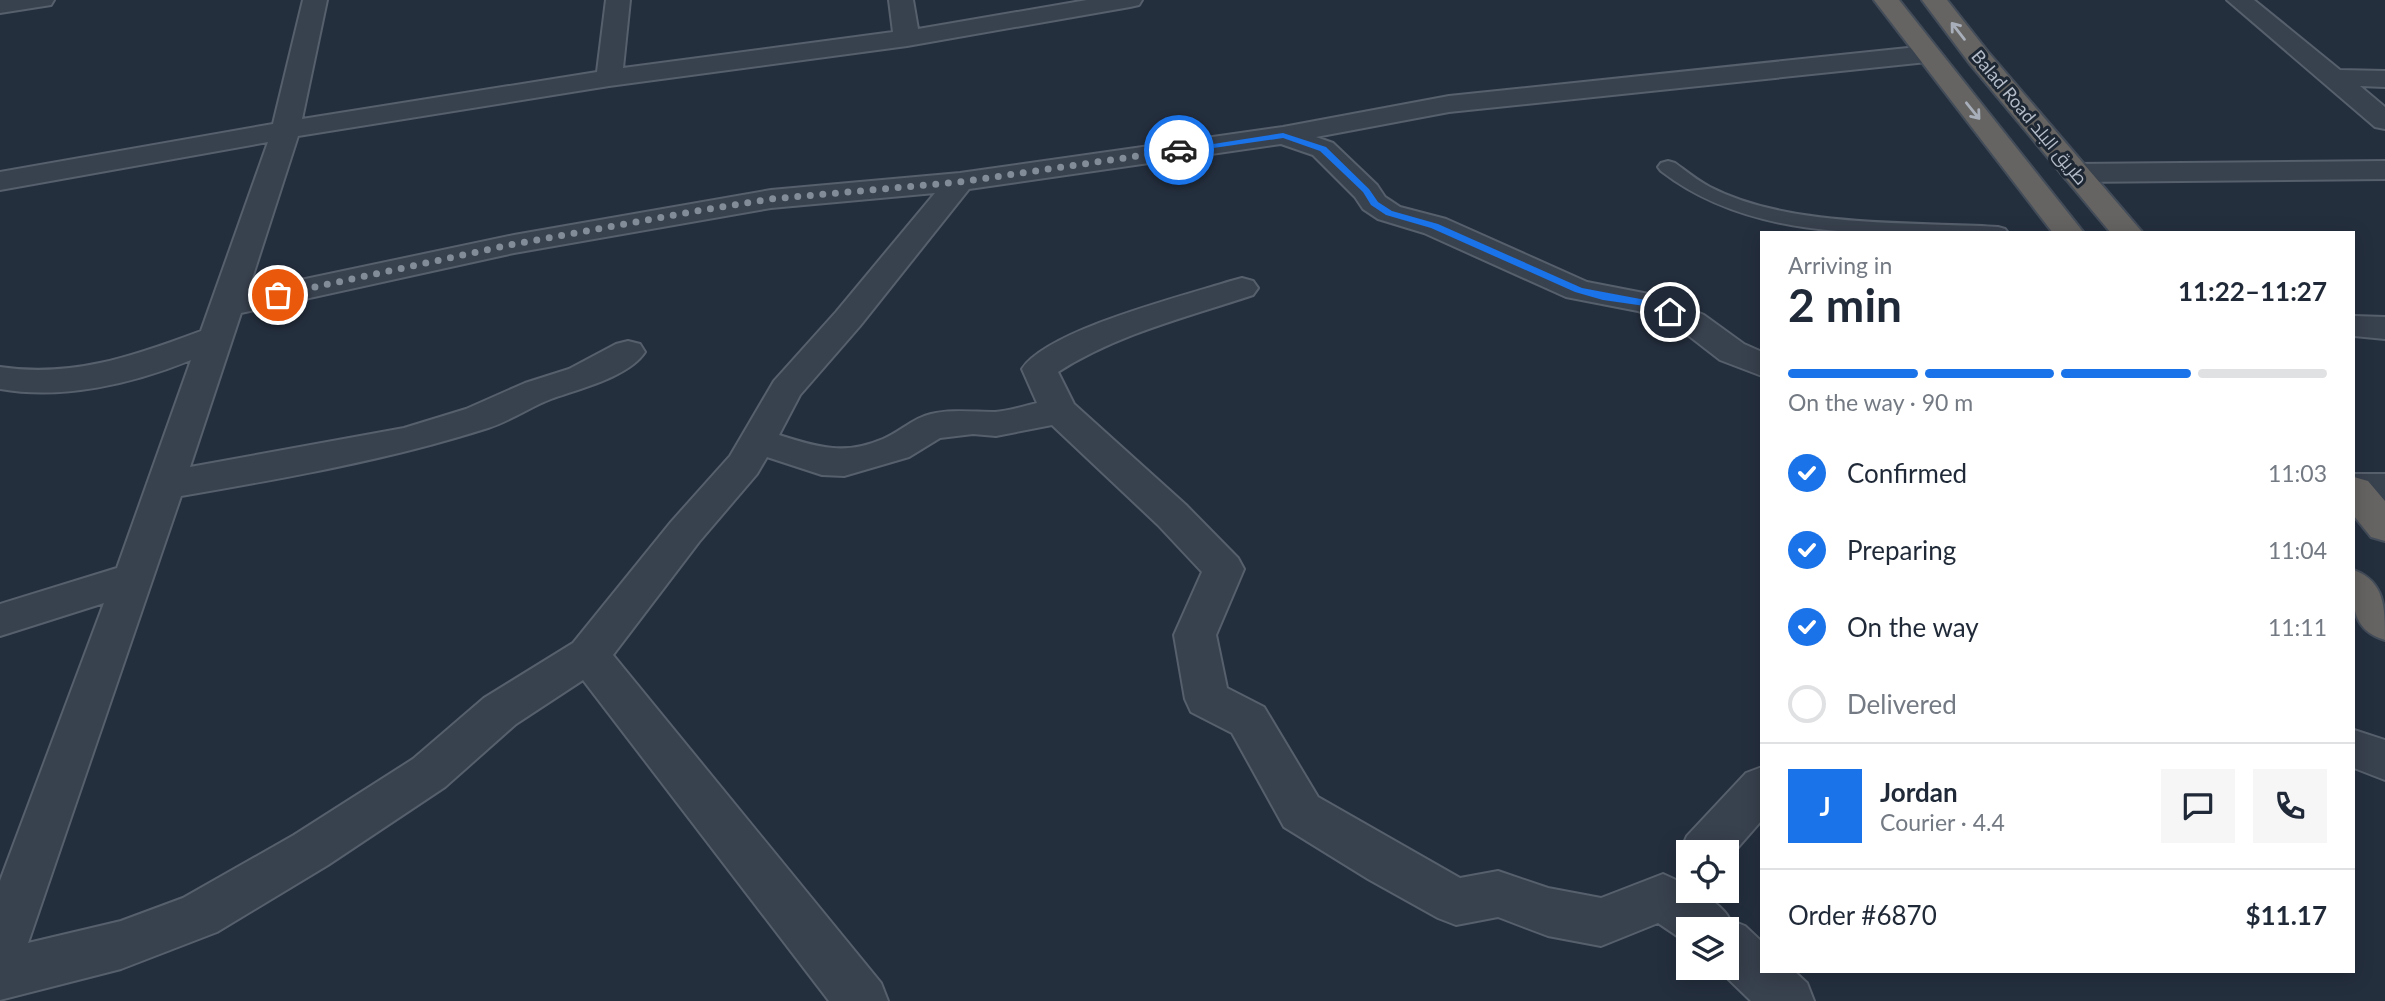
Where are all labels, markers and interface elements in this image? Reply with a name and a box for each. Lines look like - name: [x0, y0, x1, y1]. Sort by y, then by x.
- one-way arrow: [1950, 22, 1965, 40]
- street label: Balad Road طريق البلد: [1966, 45, 2093, 190]
- one-way arrow: [1966, 102, 1981, 120]
- courier: [1144, 115, 1214, 185]
- icon: car: [1160, 131, 1198, 169]
- text: Arriving in: [1788, 251, 1892, 279]
- pin: [248, 265, 308, 325]
- text: 11:22–11:27: [2178, 275, 2327, 307]
- icon: bag: [259, 276, 297, 314]
- text: 2 min: [1788, 277, 1902, 332]
- pin: [1640, 282, 1700, 342]
- icon: home: [1651, 293, 1689, 331]
- text: On the way · 90 m: [1788, 388, 1973, 416]
- icon: check: [1788, 454, 1826, 492]
- text: Confirmed: [1847, 457, 1967, 489]
- text: 11:03: [2268, 459, 2327, 487]
- icon: check: [1788, 531, 1826, 569]
- text: Preparing: [1847, 534, 1956, 566]
- text: 11:04: [2268, 536, 2327, 564]
- icon: check: [1788, 608, 1826, 646]
- text: On the way: [1847, 611, 1979, 643]
- text: 11:11: [2268, 613, 2327, 641]
- text: Delivered: [1847, 688, 1957, 720]
- button: chat: [2161, 769, 2235, 843]
- button: phone: [2253, 769, 2327, 843]
- text: Jordan: [1880, 776, 1958, 808]
- text: J: [1819, 790, 1831, 822]
- text: Courier · 4.4: [1880, 808, 2005, 836]
- map controls: [1676, 840, 1739, 980]
- button: locate: [1676, 840, 1739, 903]
- text: Order #6870: [1788, 899, 1937, 931]
- text: $11.17: [2245, 899, 2327, 931]
- button: layers: [1676, 917, 1739, 980]

